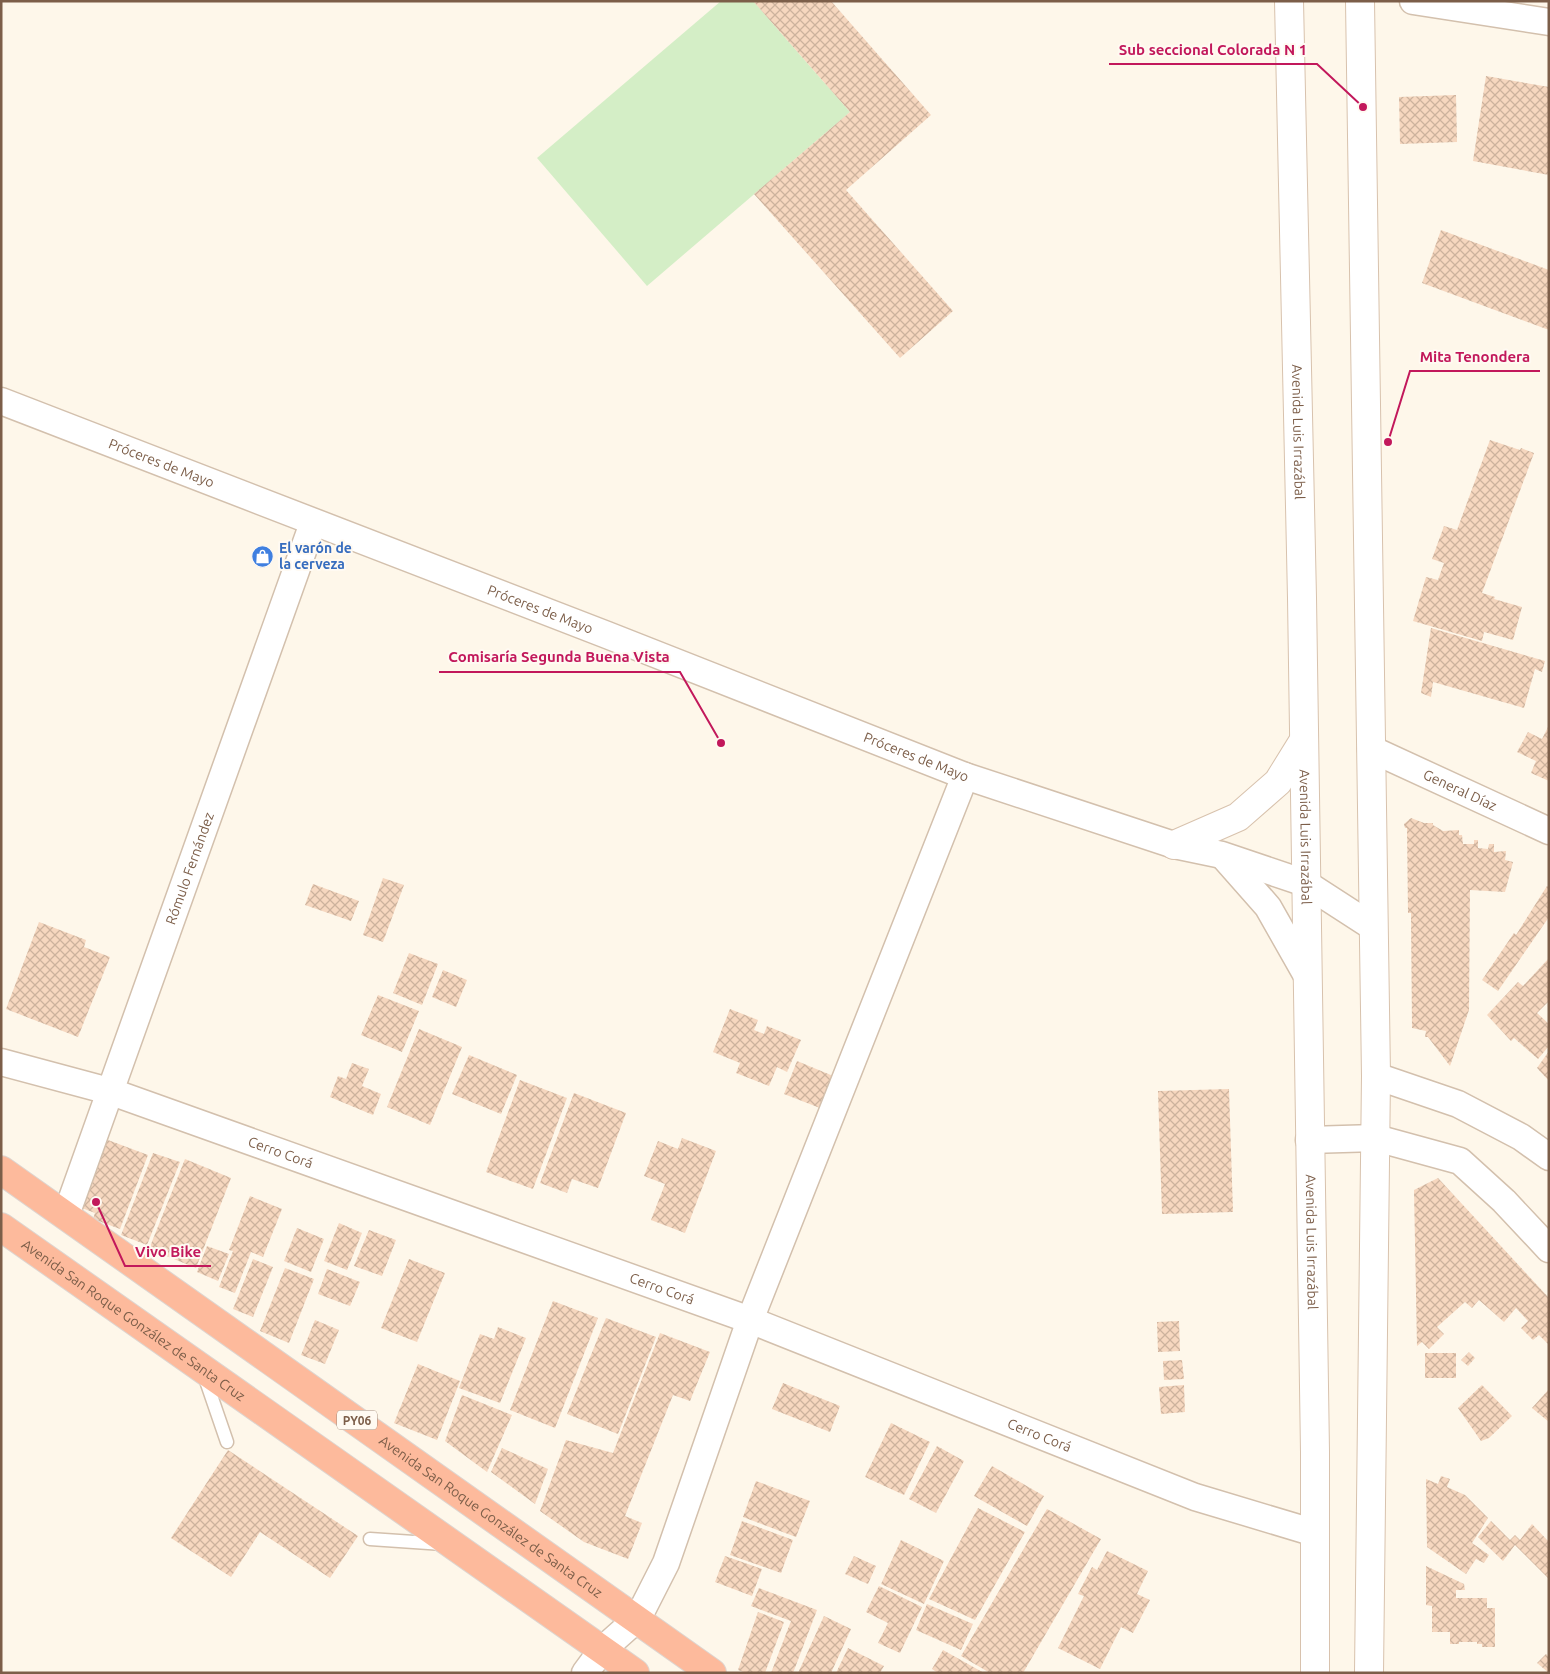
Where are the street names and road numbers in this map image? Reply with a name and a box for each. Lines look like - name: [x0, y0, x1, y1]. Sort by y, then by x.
- street label: Avenida Luis Irrazábal: [1289, 364, 1308, 500]
- street label: Próceres de Mayo: [106, 435, 217, 491]
- street label: Próceres de Mayo: [485, 582, 595, 637]
- street label: Próceres de Mayo: [861, 729, 971, 785]
- street label: General Díaz: [1421, 766, 1499, 814]
- street label: Avenida Luis Irrazábal: [1297, 769, 1315, 905]
- street label: Rómulo Fernández: [162, 810, 217, 927]
- street label: Cerro Corá: [246, 1133, 315, 1171]
- street label: Avenida Luis Irrazábal: [1303, 1174, 1321, 1310]
- street label: Avenida San Roque González de Santa Cruz: [19, 1236, 248, 1404]
- street label: Cerro Corá: [627, 1270, 696, 1307]
- road number: PY06: [337, 1410, 377, 1430]
- street label: Cerro Corá: [1005, 1415, 1074, 1455]
- street label: Avenida San Roque González de Santa Cruz: [376, 1432, 605, 1601]

